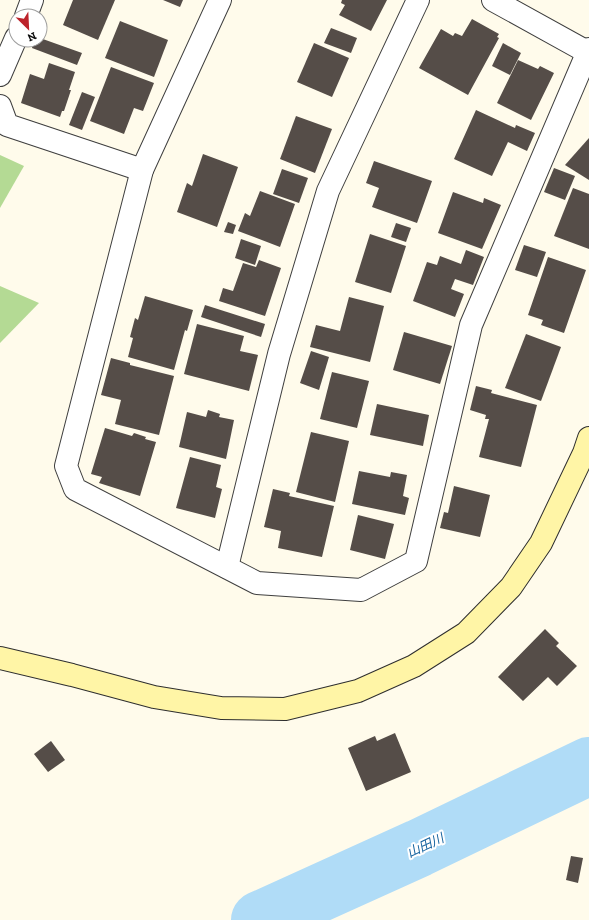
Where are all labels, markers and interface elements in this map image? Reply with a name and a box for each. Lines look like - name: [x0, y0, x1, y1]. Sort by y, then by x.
- north arrow: [8, 8, 48, 48]
- text: N: [25, 29, 38, 45]
- water label: 山田川: [404, 830, 448, 860]

